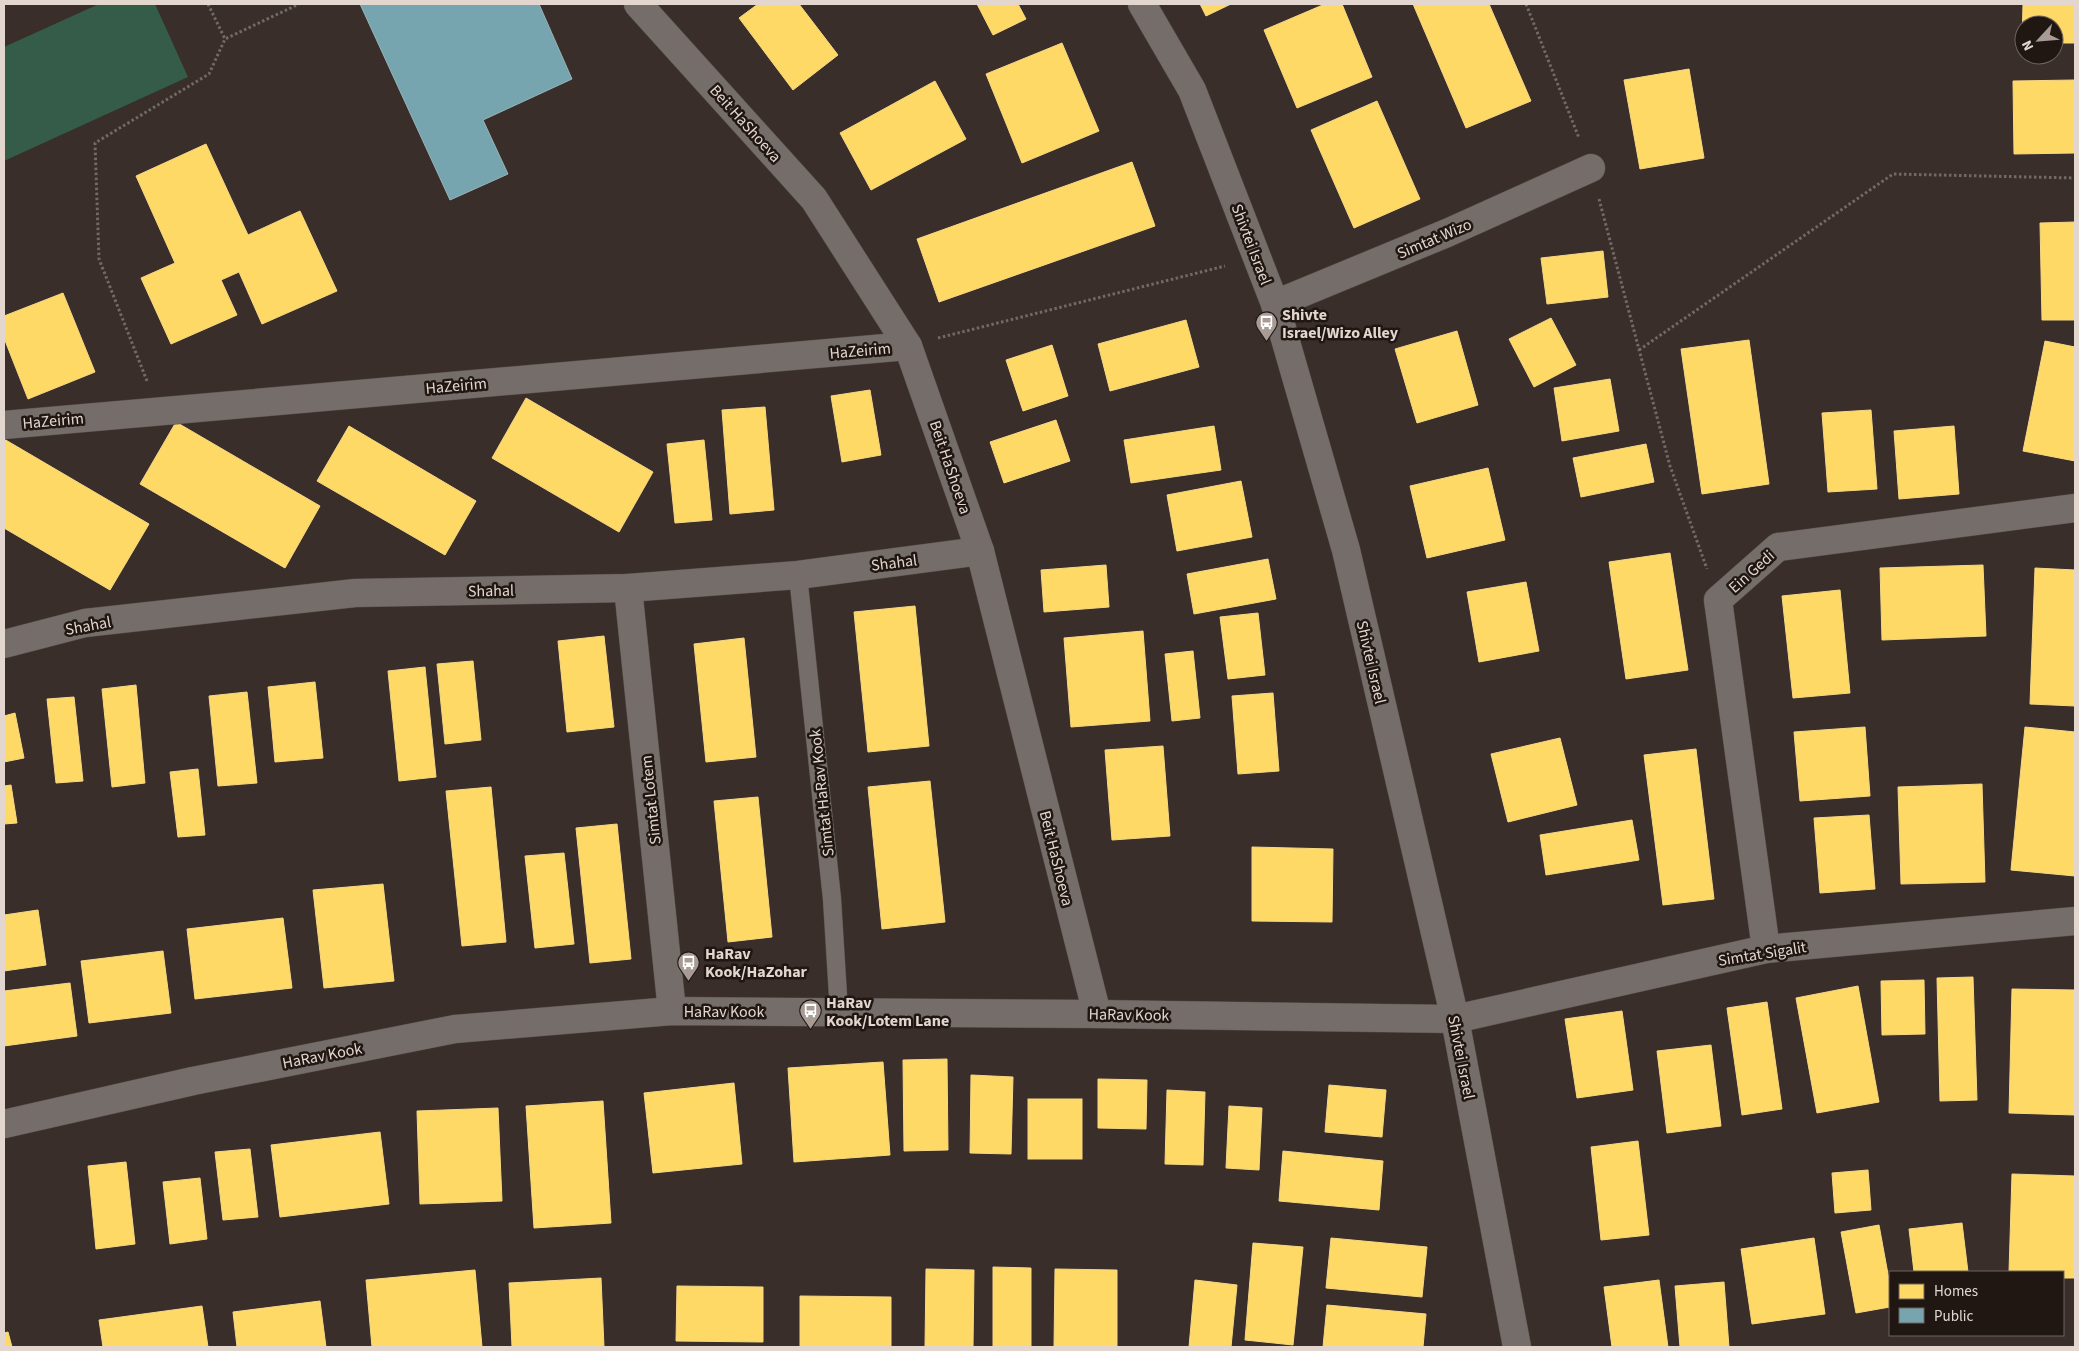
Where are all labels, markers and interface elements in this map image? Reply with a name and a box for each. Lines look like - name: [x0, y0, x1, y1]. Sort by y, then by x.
- north arrow: [2014, 15, 2064, 65]
- text: N: [2017, 37, 2039, 54]
- street label: Beit HaShoeva: [704, 80, 786, 167]
- street label: Shivtei Israel: [1226, 201, 1277, 288]
- street label: Simtat Wizo: [1394, 213, 1475, 264]
- place label: Shivte Israel/Wizo Alley: [1282, 304, 1399, 344]
- bus stop icon: Shivte Israel/Wizo Alley: [1254, 311, 1278, 342]
- street label: HaZeirim: [829, 337, 892, 365]
- street label: HaZeirim: [425, 372, 488, 400]
- street label: HaZeirim: [22, 407, 85, 435]
- street label: Beit HaShoeva: [924, 418, 976, 517]
- street label: Ein Gedi: [1724, 545, 1779, 598]
- street label: Shahal: [870, 549, 918, 577]
- street label: Shahal: [468, 580, 514, 602]
- street label: Shahal: [64, 611, 113, 641]
- street label: Shivtei Israel: [1351, 618, 1391, 706]
- street label: Simtat HaRav Kook: [804, 728, 840, 858]
- street label: Simtat Lotem: [635, 754, 667, 846]
- street label: Beit HaShoeva: [1034, 808, 1079, 908]
- street label: Simtat Sigalit: [1716, 936, 1808, 972]
- place label: HaRav Kook/HaZohar: [705, 943, 808, 983]
- bus stop icon: HaRav Kook/HaZohar: [677, 950, 701, 981]
- place label: HaRav Kook/Lotem Lane: [826, 992, 949, 1032]
- bus stop icon: HaRav Kook/Lotem Lane: [798, 999, 822, 1030]
- street label: HaRav Kook: [684, 1001, 764, 1023]
- street label: HaRav Kook: [1088, 1003, 1170, 1027]
- street label: Shivtei Israel: [1442, 1013, 1480, 1101]
- street label: HaRav Kook: [280, 1037, 364, 1074]
- legend: [1889, 1271, 2064, 1336]
- text: Homes: [1934, 1281, 1978, 1302]
- text: Public: [1934, 1306, 1973, 1327]

